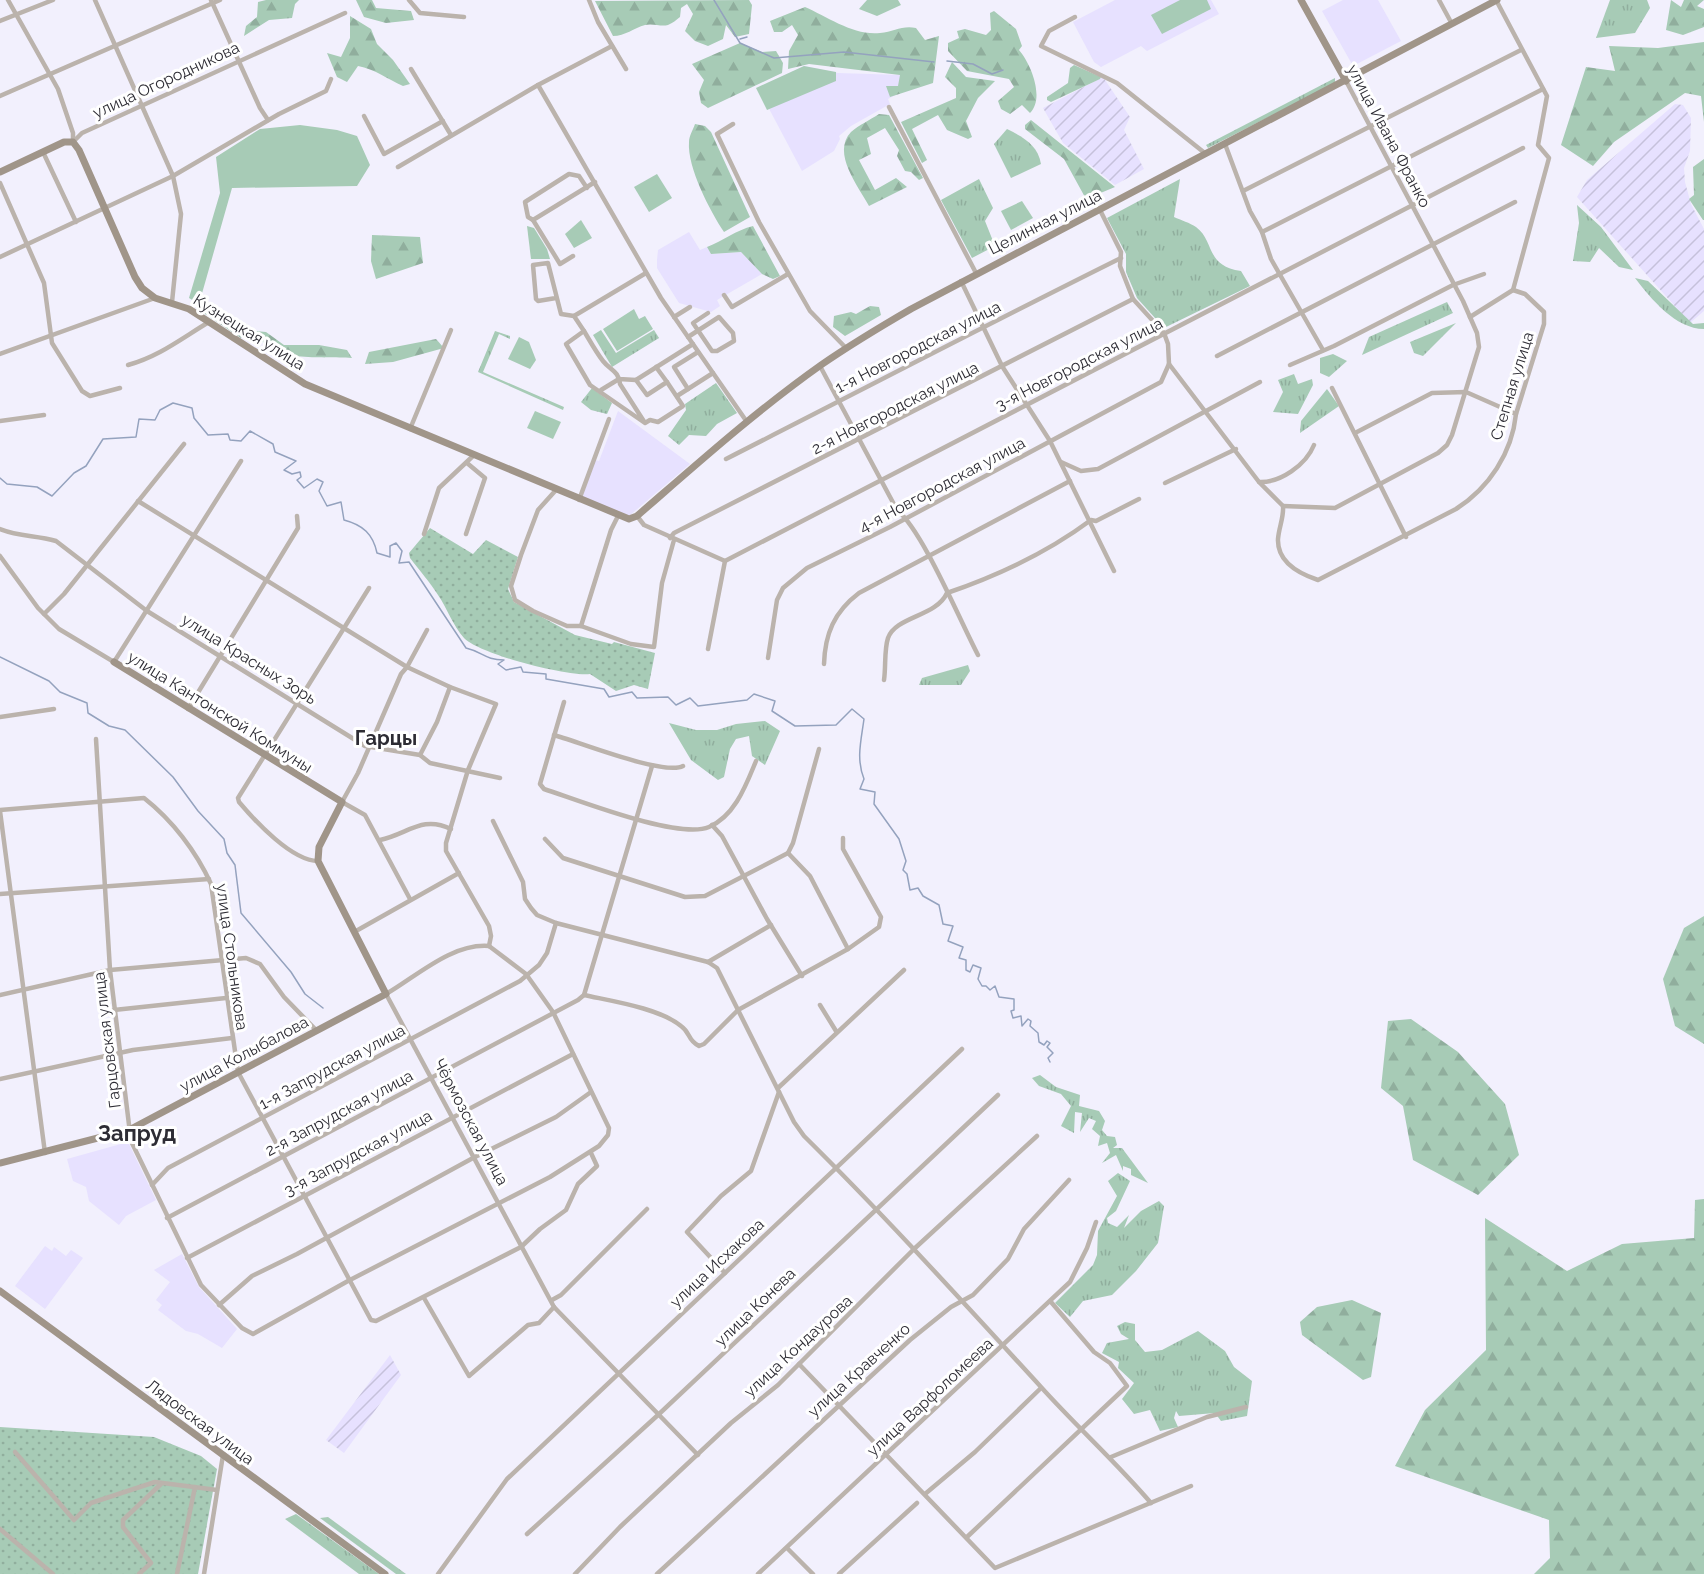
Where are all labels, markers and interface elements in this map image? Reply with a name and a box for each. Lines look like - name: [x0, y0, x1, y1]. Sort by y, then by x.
- street label: улица Огородникова: [90, 38, 242, 122]
- street label: улица Ивана Франко: [1343, 61, 1435, 211]
- street label: Целинная улица: [985, 185, 1105, 259]
- street label: Кузнецкая улица: [190, 290, 308, 374]
- street label: 1-я Новгородская улица: [832, 297, 1004, 397]
- street label: 3-я Новгородская улица: [992, 314, 1166, 414]
- street label: Степная улица: [1486, 330, 1538, 442]
- street label: 2-я Новгородская улица: [808, 358, 982, 458]
- street label: 4-я Новгородская улица: [856, 433, 1028, 537]
- street label: улица Красных Зорь: [178, 610, 320, 708]
- street label: улица Кантонской Коммуны: [124, 647, 316, 777]
- district label: Гарцы: [355, 726, 417, 750]
- street label: улица Стольникова: [212, 882, 252, 1032]
- street label: Гарцовская улица: [89, 971, 125, 1109]
- street label: улица Колыбалова: [176, 1012, 312, 1096]
- street label: 1-я Запрудская улица: [256, 1020, 408, 1114]
- street label: Чёрмозская улица: [430, 1055, 512, 1189]
- street label: 2-я Запрудская улица: [262, 1066, 416, 1160]
- street label: 3-я Запрудская улица: [281, 1106, 435, 1200]
- district label: Запруд: [98, 1120, 176, 1146]
- street label: улица Исхакова: [666, 1215, 768, 1311]
- street label: улица Конева: [711, 1264, 799, 1350]
- street label: улица Кондаурова: [740, 1291, 856, 1401]
- street label: улица Кравченко: [804, 1319, 914, 1421]
- street label: улица Варфоломеева: [863, 1334, 997, 1460]
- street label: Лядовская улица: [142, 1375, 258, 1469]

